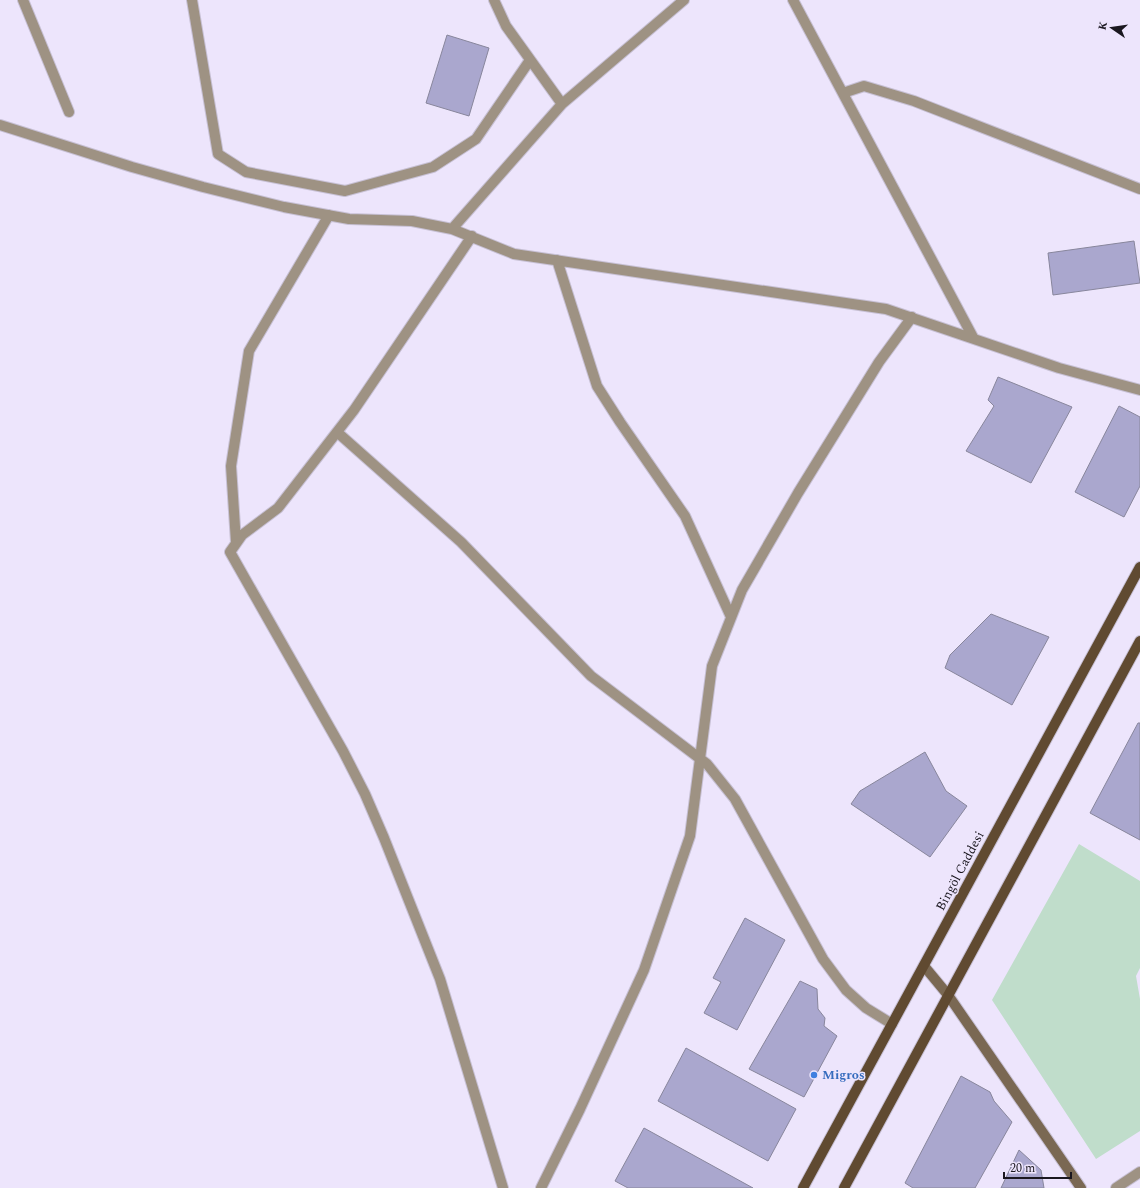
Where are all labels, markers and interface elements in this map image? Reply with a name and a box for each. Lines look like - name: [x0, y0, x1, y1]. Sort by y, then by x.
- north arrow: [1092, 8, 1132, 48]
- text: K: [1094, 19, 1112, 32]
- street label: Bingöl Caddesi: [931, 828, 989, 914]
- place label: Migros: [822, 1065, 865, 1085]
- marker: Migros: [809, 1070, 819, 1080]
- scale bar: [1004, 1154, 1071, 1180]
- text: 20 m: [1010, 1159, 1035, 1178]

